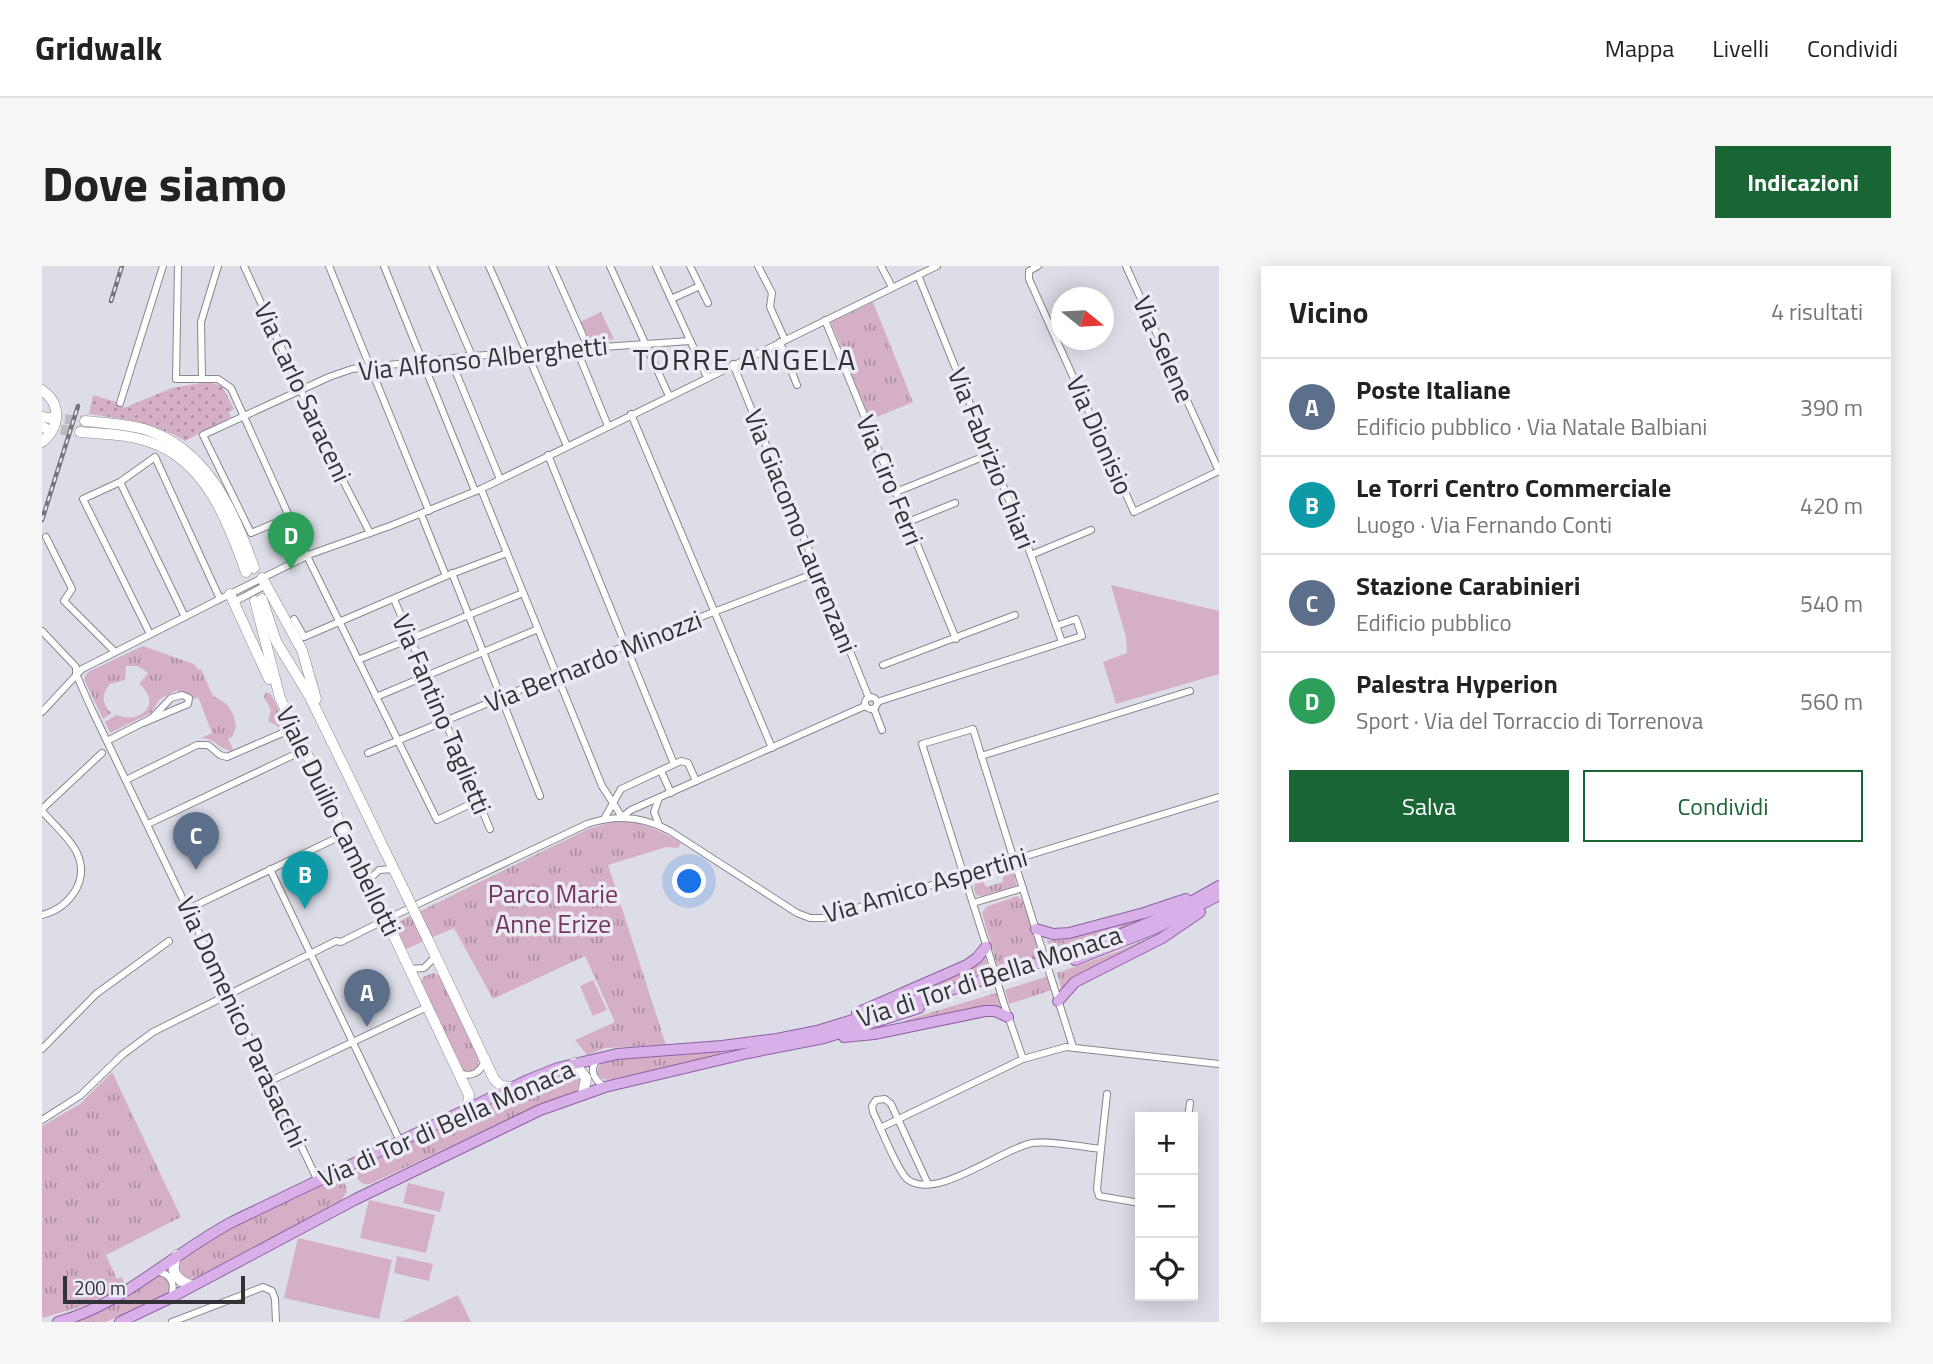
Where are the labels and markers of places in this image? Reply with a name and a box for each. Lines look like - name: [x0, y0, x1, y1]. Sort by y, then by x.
- pin: D: [268, 512, 314, 570]
- pin: C: [173, 812, 219, 870]
- pin: B: [282, 851, 328, 909]
- pin: A: [344, 969, 390, 1027]

